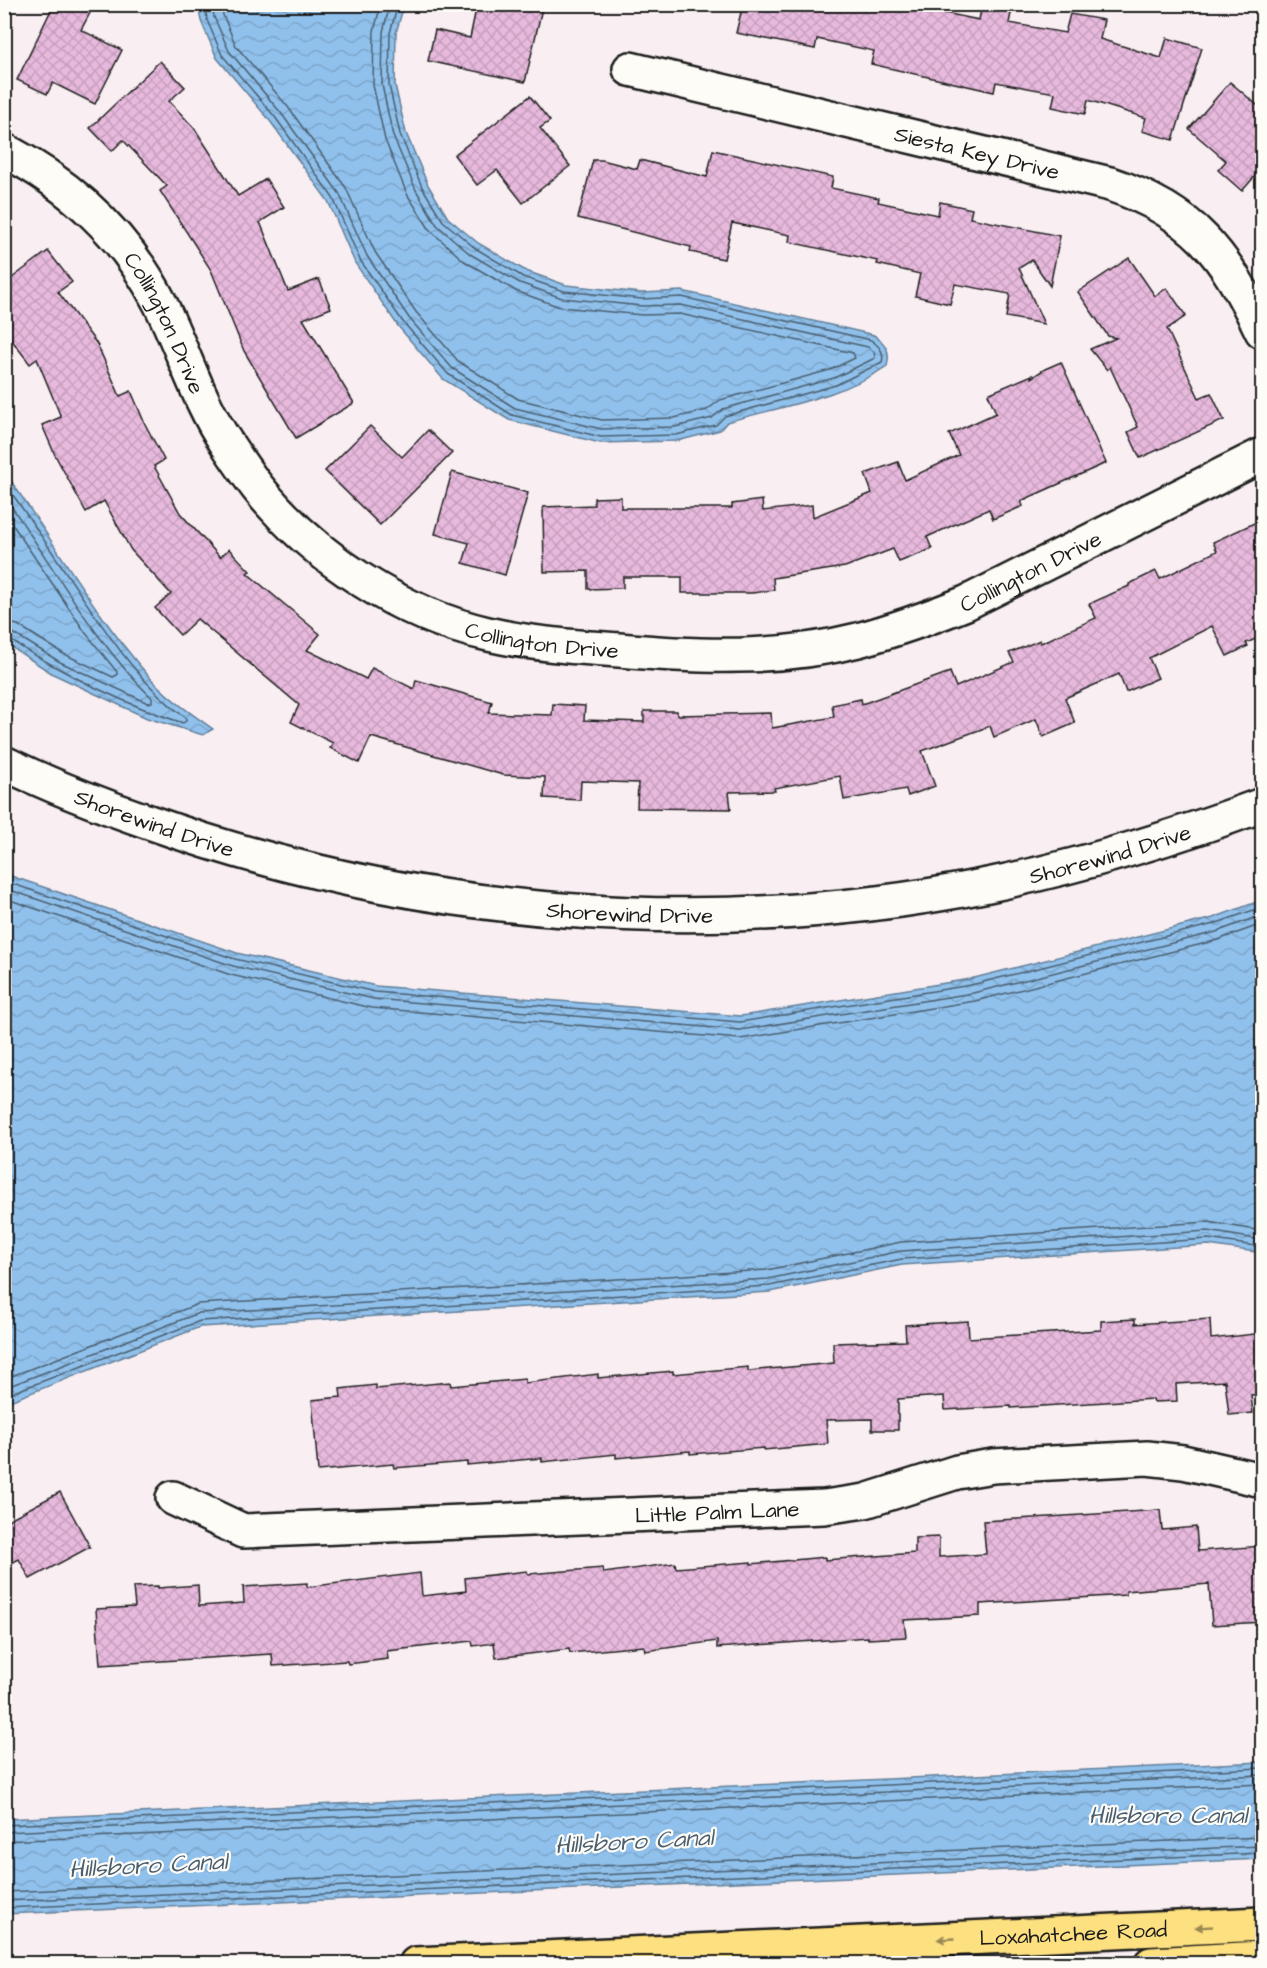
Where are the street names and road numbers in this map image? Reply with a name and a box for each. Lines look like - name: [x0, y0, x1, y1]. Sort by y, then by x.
- street label: Siesta Key Drive: [891, 119, 1062, 188]
- street label: Collington Drive: [116, 246, 212, 399]
- street label: Collington Drive: [955, 524, 1107, 621]
- street label: Collington Drive: [461, 615, 620, 667]
- street label: Shorewind Drive: [70, 782, 237, 866]
- street label: Shorewind Drive: [1026, 817, 1195, 893]
- street label: Shorewind Drive: [545, 895, 713, 932]
- street label: Little Palm Lane: [634, 1494, 800, 1532]
- street label: Loxahatchee Road: [979, 1914, 1168, 1954]

